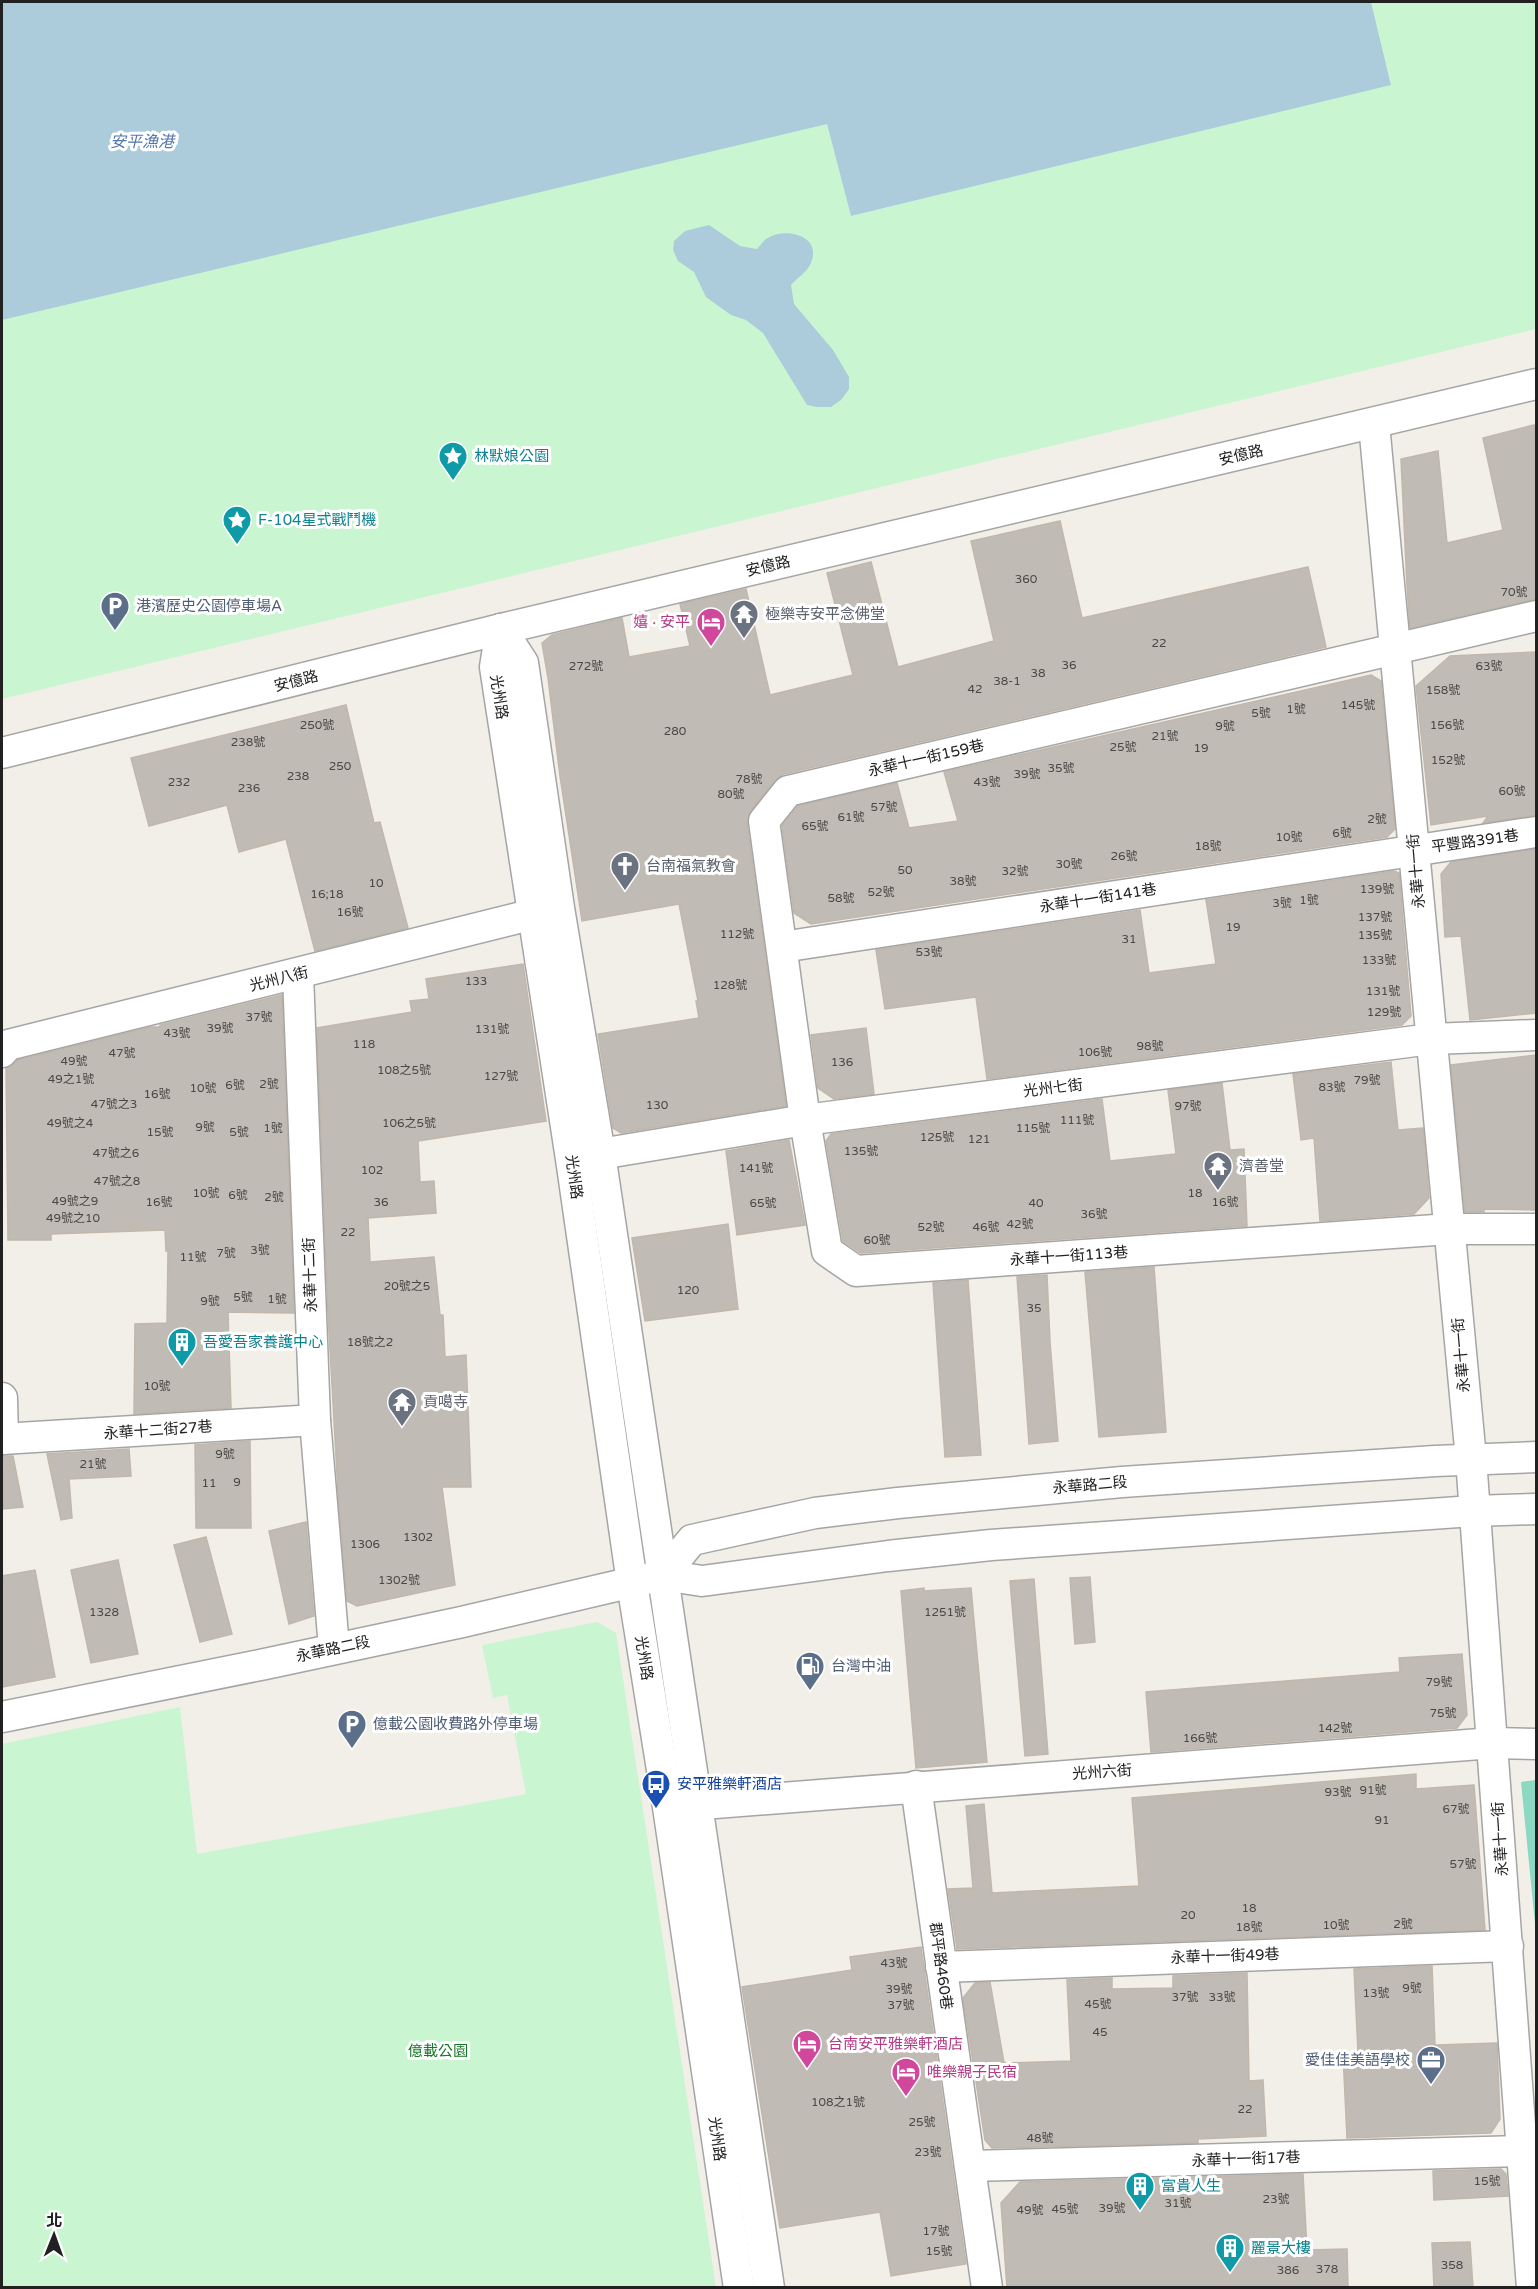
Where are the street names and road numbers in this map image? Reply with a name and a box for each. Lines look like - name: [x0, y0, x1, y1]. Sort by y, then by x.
- street label: 安億路: [1217, 441, 1265, 469]
- street label: 安億路: [744, 552, 792, 580]
- street label: 安億路: [272, 667, 320, 695]
- street label: 光州路: [487, 673, 511, 721]
- street label: 永華十一街159巷: [866, 736, 986, 780]
- street label: 平豐路391巷: [1430, 826, 1520, 856]
- street label: 永華十一街: [1404, 833, 1428, 909]
- street label: 永華十一街141巷: [1038, 880, 1158, 916]
- street label: 光州八街: [248, 963, 310, 995]
- street label: 光州七街: [1022, 1075, 1084, 1101]
- street label: 光州路: [562, 1153, 586, 1201]
- street label: 永華十二街: [300, 1237, 320, 1313]
- street label: 永華十一街113巷: [1009, 1243, 1129, 1269]
- street label: 永華十一街: [1449, 1317, 1473, 1393]
- street label: 永華十二街27巷: [103, 1417, 213, 1443]
- street label: 永華路二段: [1052, 1473, 1128, 1497]
- street label: 永華路二段: [294, 1632, 372, 1666]
- street label: 光州路: [632, 1634, 656, 1682]
- street label: 光州六街: [1071, 1761, 1133, 1783]
- street label: 永華十一街: [1488, 1801, 1512, 1877]
- street label: 郡平路460巷: [926, 1921, 956, 2011]
- street label: 永華十一街49巷: [1170, 1945, 1280, 1967]
- street label: 光州路: [705, 2115, 729, 2163]
- street label: 永華十一街17巷: [1191, 2148, 1301, 2170]

